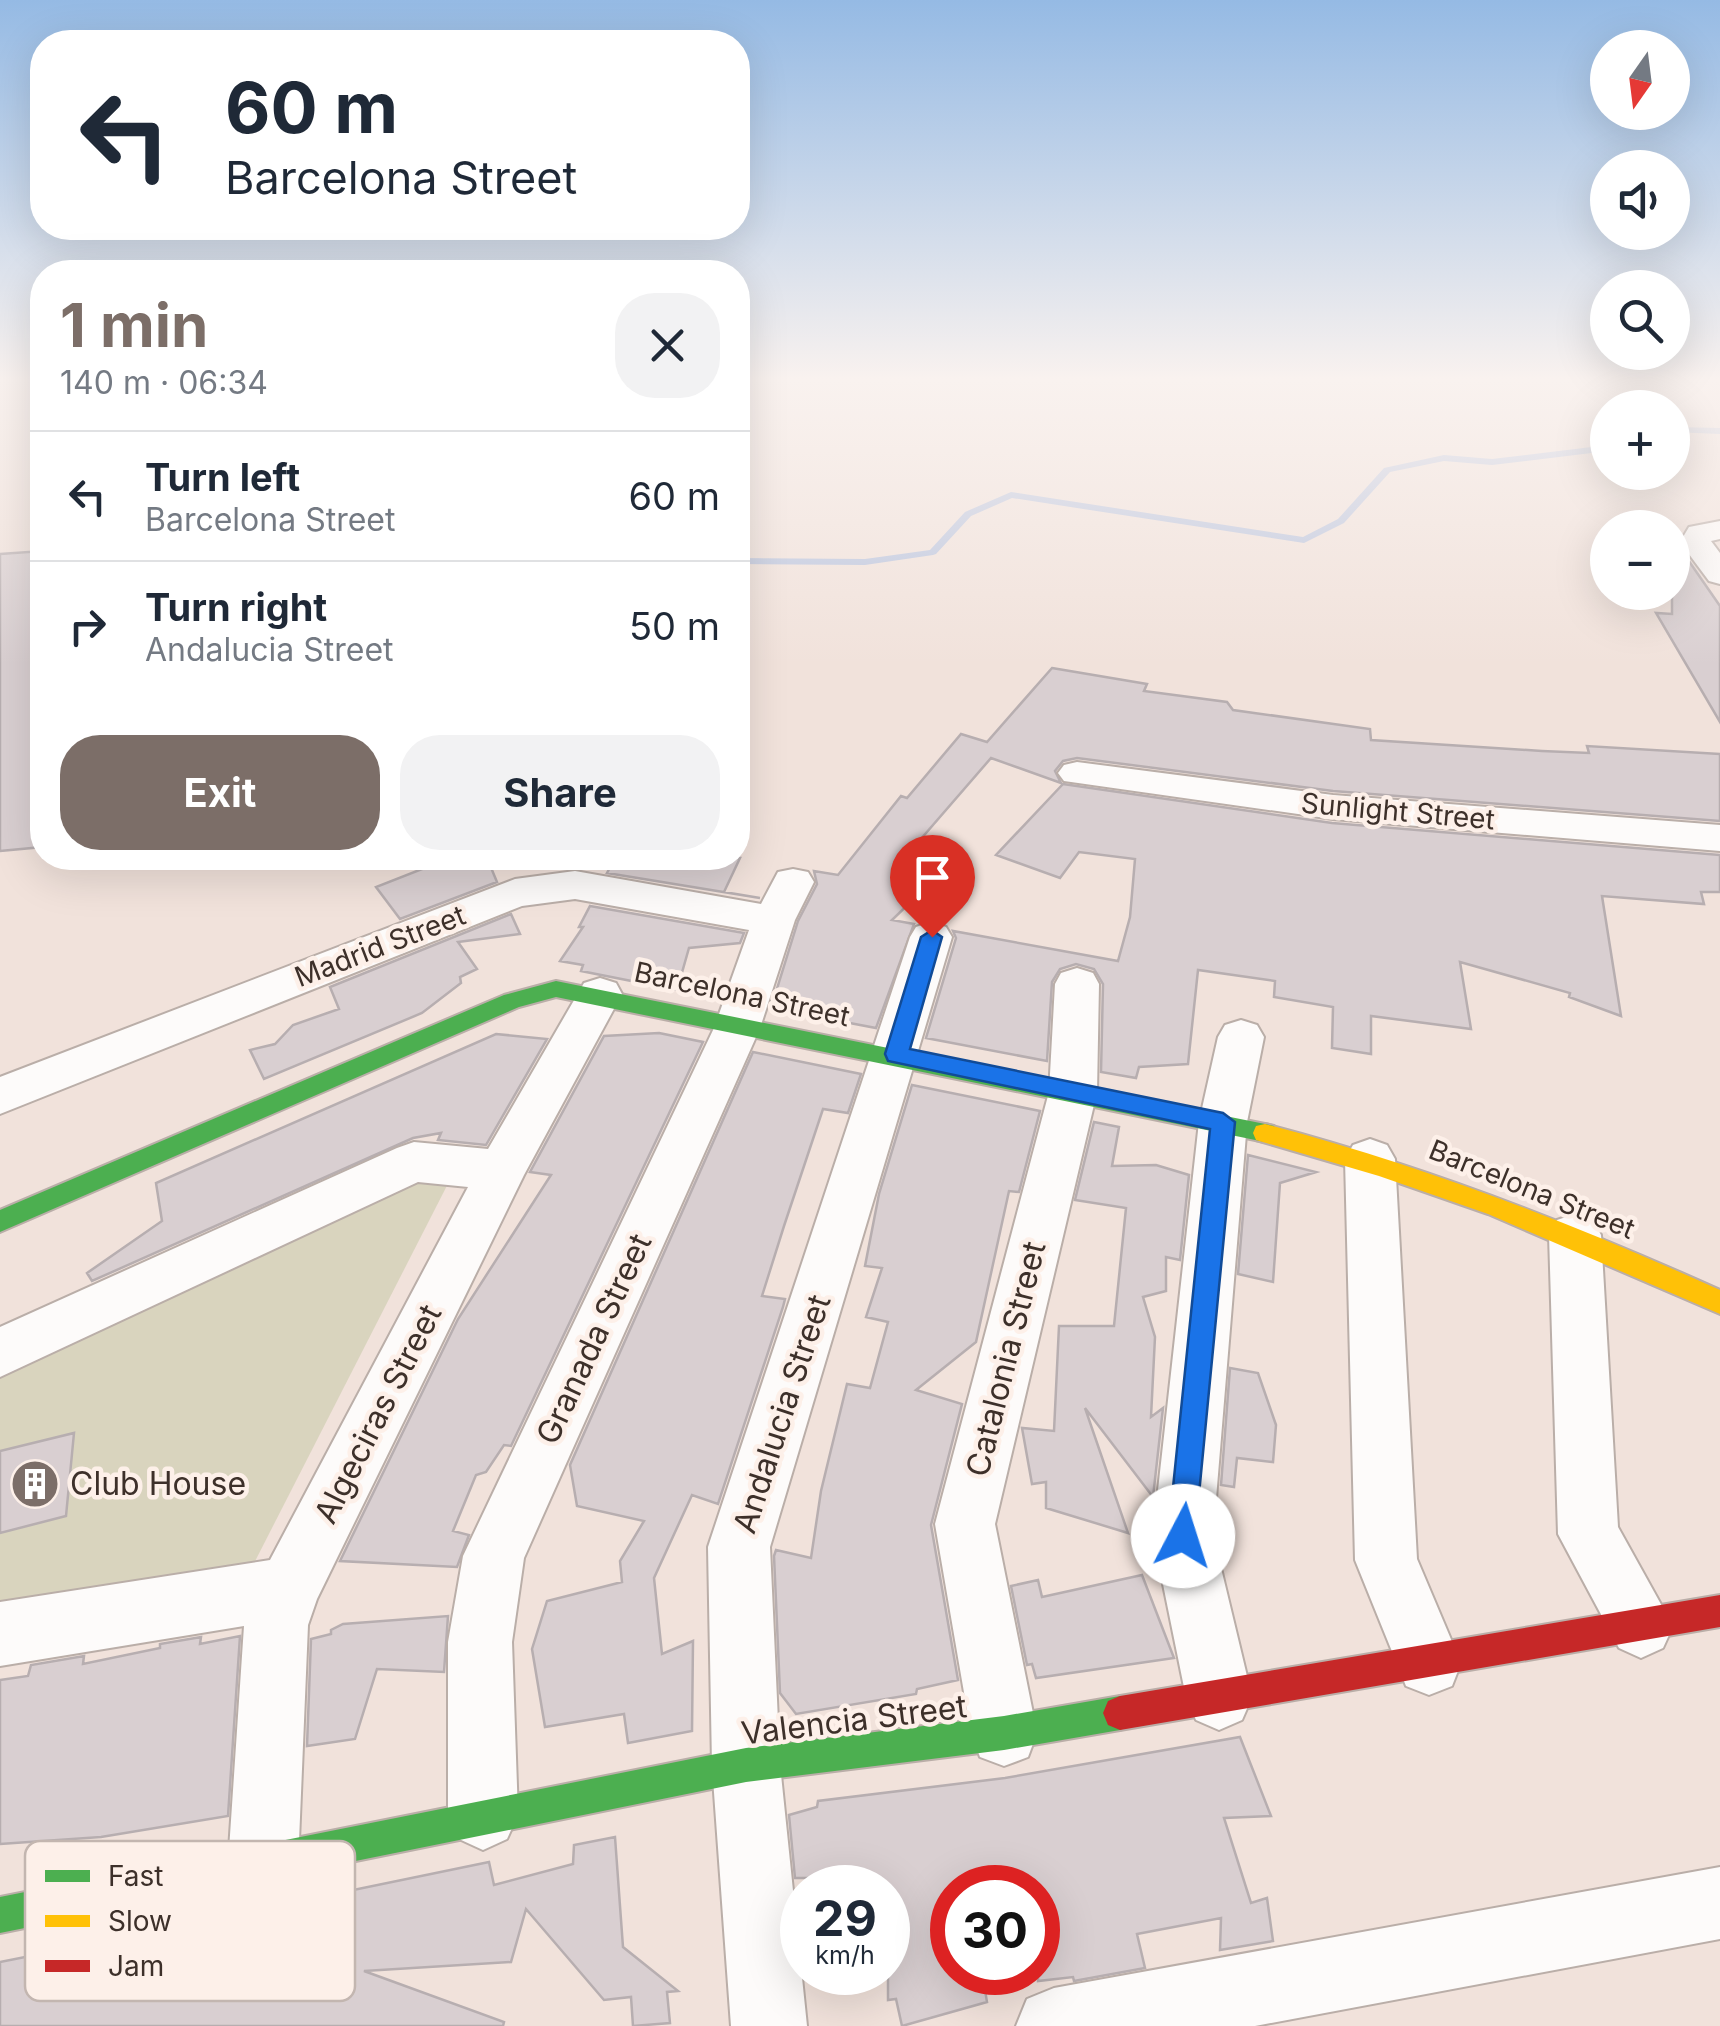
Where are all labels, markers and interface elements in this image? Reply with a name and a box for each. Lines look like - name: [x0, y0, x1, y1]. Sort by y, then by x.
- north arrow: [1590, 30, 1690, 130]
- map controls: [1590, 30, 1690, 610]
- text: 60 m: [225, 65, 398, 150]
- icon: left: [60, 70, 190, 200]
- text: Barcelona Street: [225, 150, 577, 205]
- button: sound: [1590, 150, 1690, 250]
- button: search: [1590, 270, 1690, 370]
- text: 1 min: [60, 289, 208, 361]
- button: close: [615, 293, 720, 398]
- text: 140 m · 06:34: [60, 363, 268, 402]
- button: +: [1590, 390, 1690, 490]
- text: Turn left: [145, 454, 300, 500]
- icon: left: [60, 469, 115, 524]
- text: 60 m: [628, 473, 720, 519]
- text: Barcelona Street: [145, 500, 395, 539]
- button: −: [1590, 510, 1690, 610]
- text: Turn right: [145, 584, 327, 630]
- icon: right: [60, 599, 115, 654]
- text: 50 m: [629, 603, 720, 649]
- text: Andalucia Street: [145, 630, 394, 669]
- button: Exit: [60, 735, 380, 850]
- button: Share: [400, 735, 720, 850]
- street label: Sunlight Street: [1300, 786, 1496, 836]
- pin: [890, 835, 975, 938]
- icon: arrive: [905, 850, 960, 905]
- street label: Madrid Street: [290, 898, 470, 994]
- street label: Barcelona Street: [631, 955, 853, 1033]
- street label: Barcelona Street: [1424, 1132, 1640, 1246]
- street label: Granada Street: [528, 1227, 659, 1450]
- street label: Catalonia Street: [957, 1237, 1054, 1480]
- street label: Andalucia Street: [725, 1290, 838, 1538]
- street label: Algeciras Street: [306, 1298, 449, 1530]
- building icon: Club House: [9, 1458, 61, 1510]
- place label: Club House: [70, 1464, 246, 1503]
- position arrow: [1131, 1484, 1235, 1588]
- street label: Valencia Street: [739, 1686, 969, 1753]
- legend: [25, 1841, 355, 2001]
- text: Fast: [108, 1859, 164, 1893]
- speed limit sign: 30: [930, 1865, 1060, 1995]
- text: 29: [813, 1888, 877, 1948]
- text: Slow: [108, 1904, 172, 1938]
- text: km/h: [815, 1940, 875, 1970]
- text: Jam: [108, 1949, 164, 1983]

